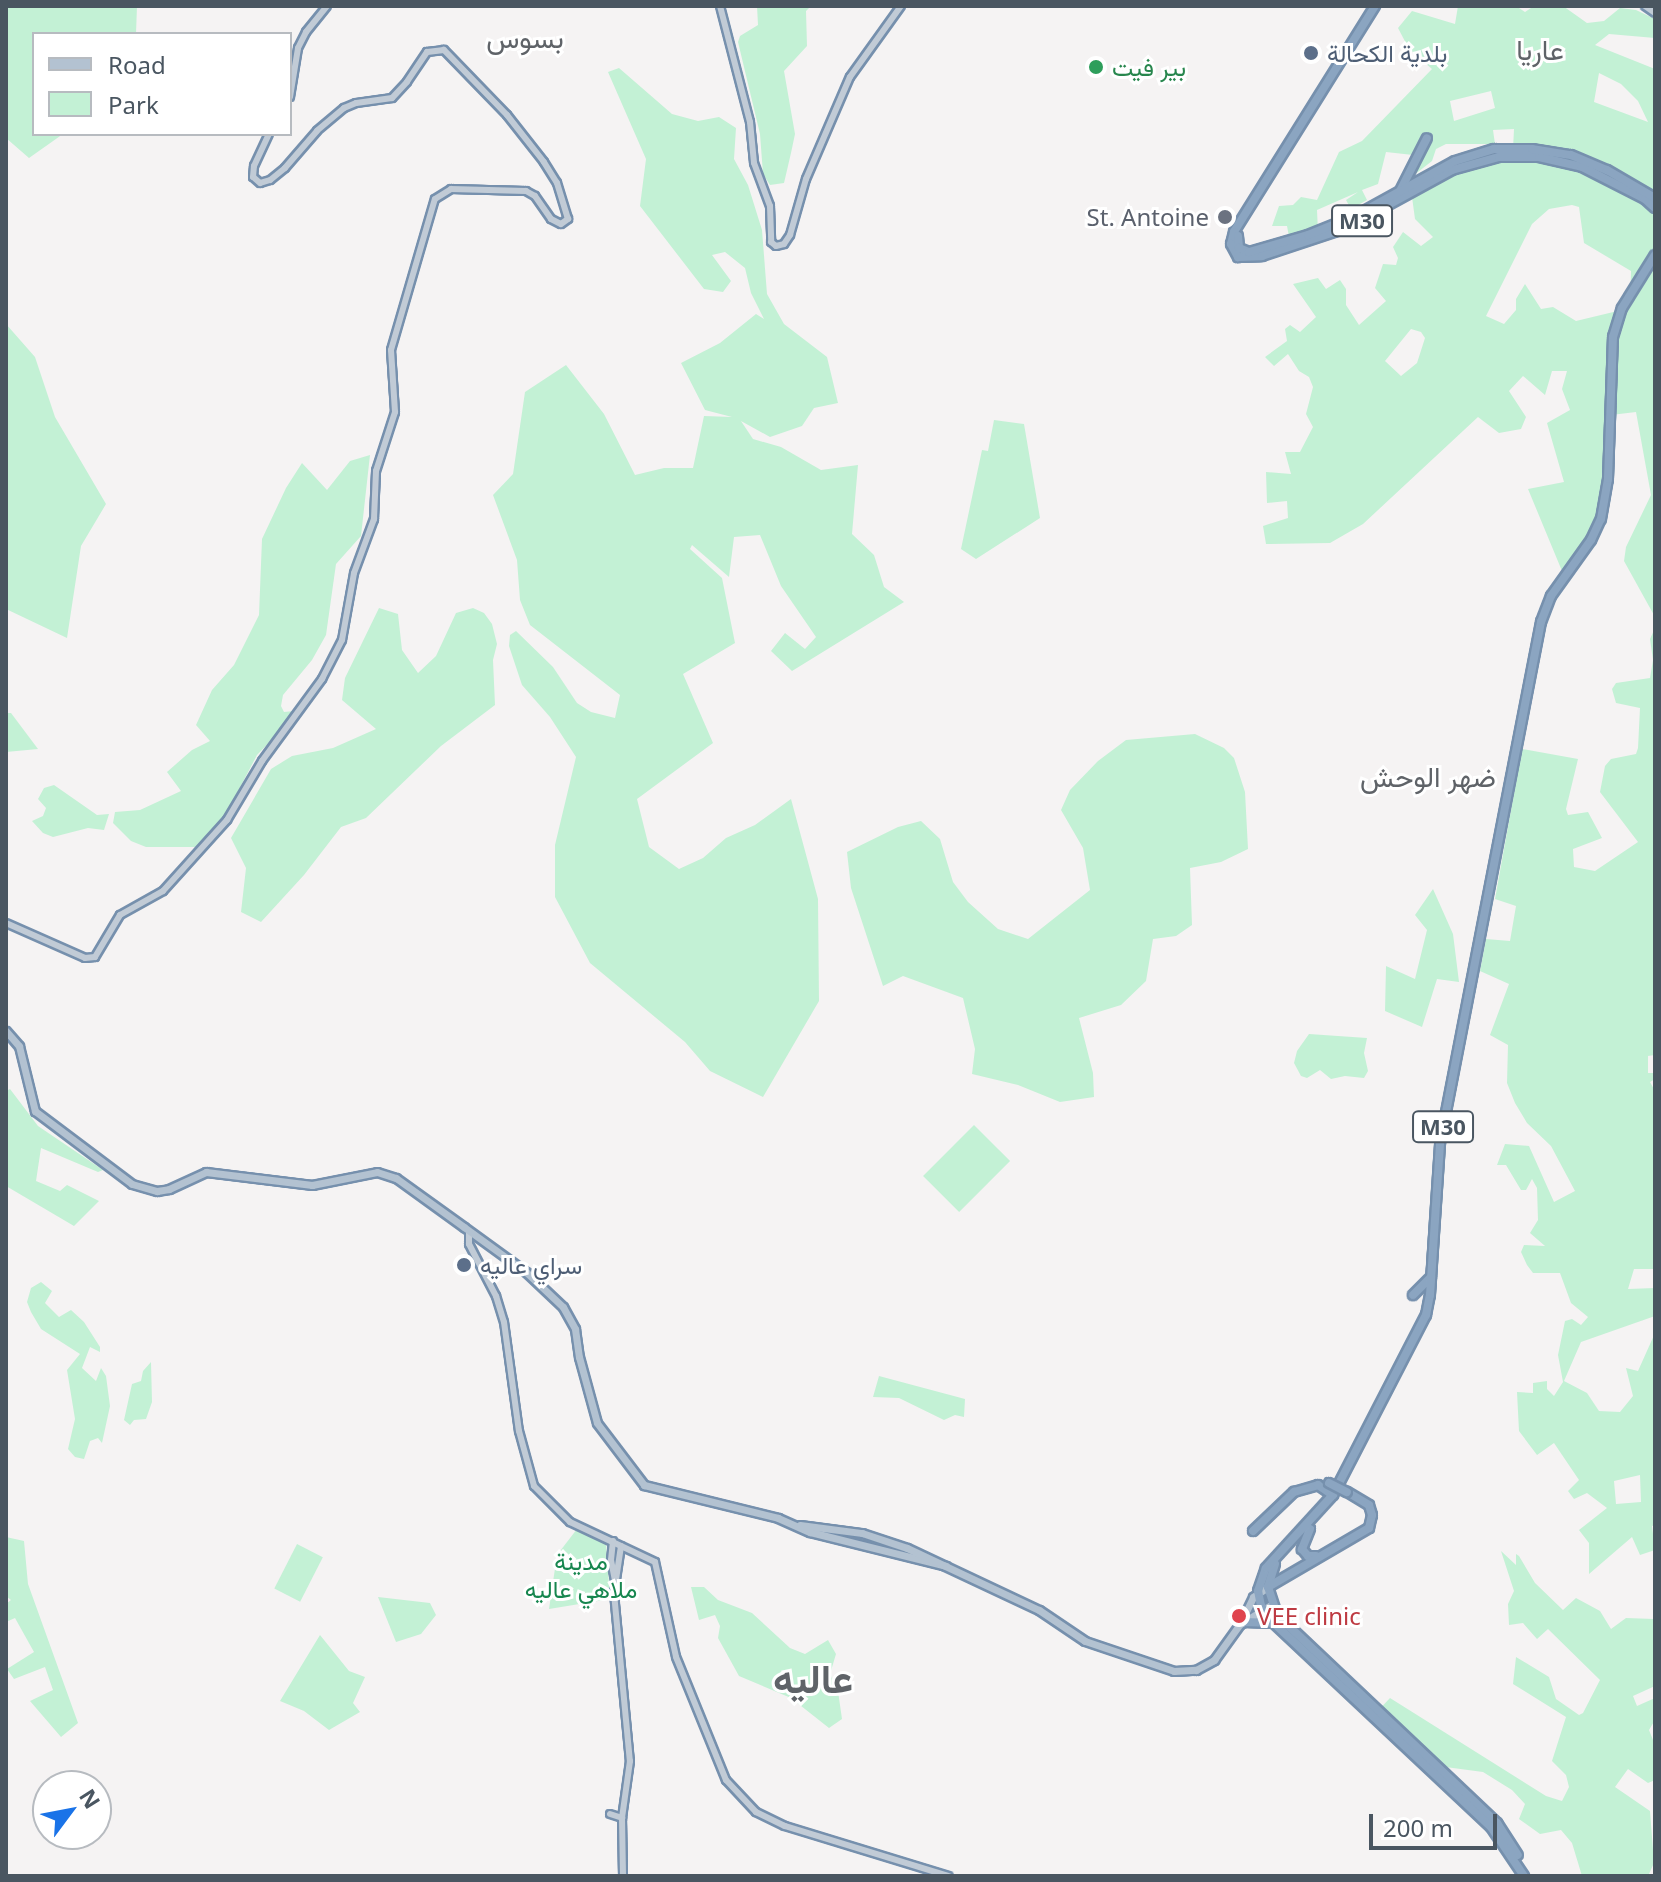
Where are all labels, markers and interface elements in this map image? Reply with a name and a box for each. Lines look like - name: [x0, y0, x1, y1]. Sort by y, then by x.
- district label: بسوس: [486, 20, 564, 54]
- legend: [32, 32, 292, 136]
- district label: عاريا: [1516, 32, 1564, 66]
- place label: بلدية الكحالة: [1327, 39, 1447, 67]
- marker: بلدية الكحالة: [1302, 44, 1320, 62]
- text: Road: [108, 48, 166, 81]
- place label: بير فيت: [1112, 53, 1186, 81]
- marker: بير فيت: [1087, 58, 1105, 76]
- text: Park: [108, 88, 159, 121]
- place label: St. Antoine: [1087, 203, 1209, 231]
- road number: M30: [1330, 203, 1394, 239]
- marker: St. Antoine: [1216, 208, 1234, 226]
- district label: ضهر الوحش: [1360, 759, 1496, 793]
- road number: M30: [1411, 1109, 1475, 1145]
- place label: سراي عاليه: [480, 1251, 582, 1279]
- marker: سراي عاليه: [455, 1256, 473, 1274]
- park label: مدينة ملاهي عاليه: [525, 1547, 637, 1603]
- place label: VEE clinic: [1257, 1602, 1361, 1630]
- marker: VEE clinic: [1228, 1605, 1250, 1627]
- district label: عاليه: [773, 1654, 853, 1702]
- north arrow: [32, 1770, 112, 1850]
- text: N: [73, 1783, 108, 1814]
- scale bar: [1373, 1798, 1501, 1848]
- text: 200 m: [1383, 1811, 1453, 1844]

